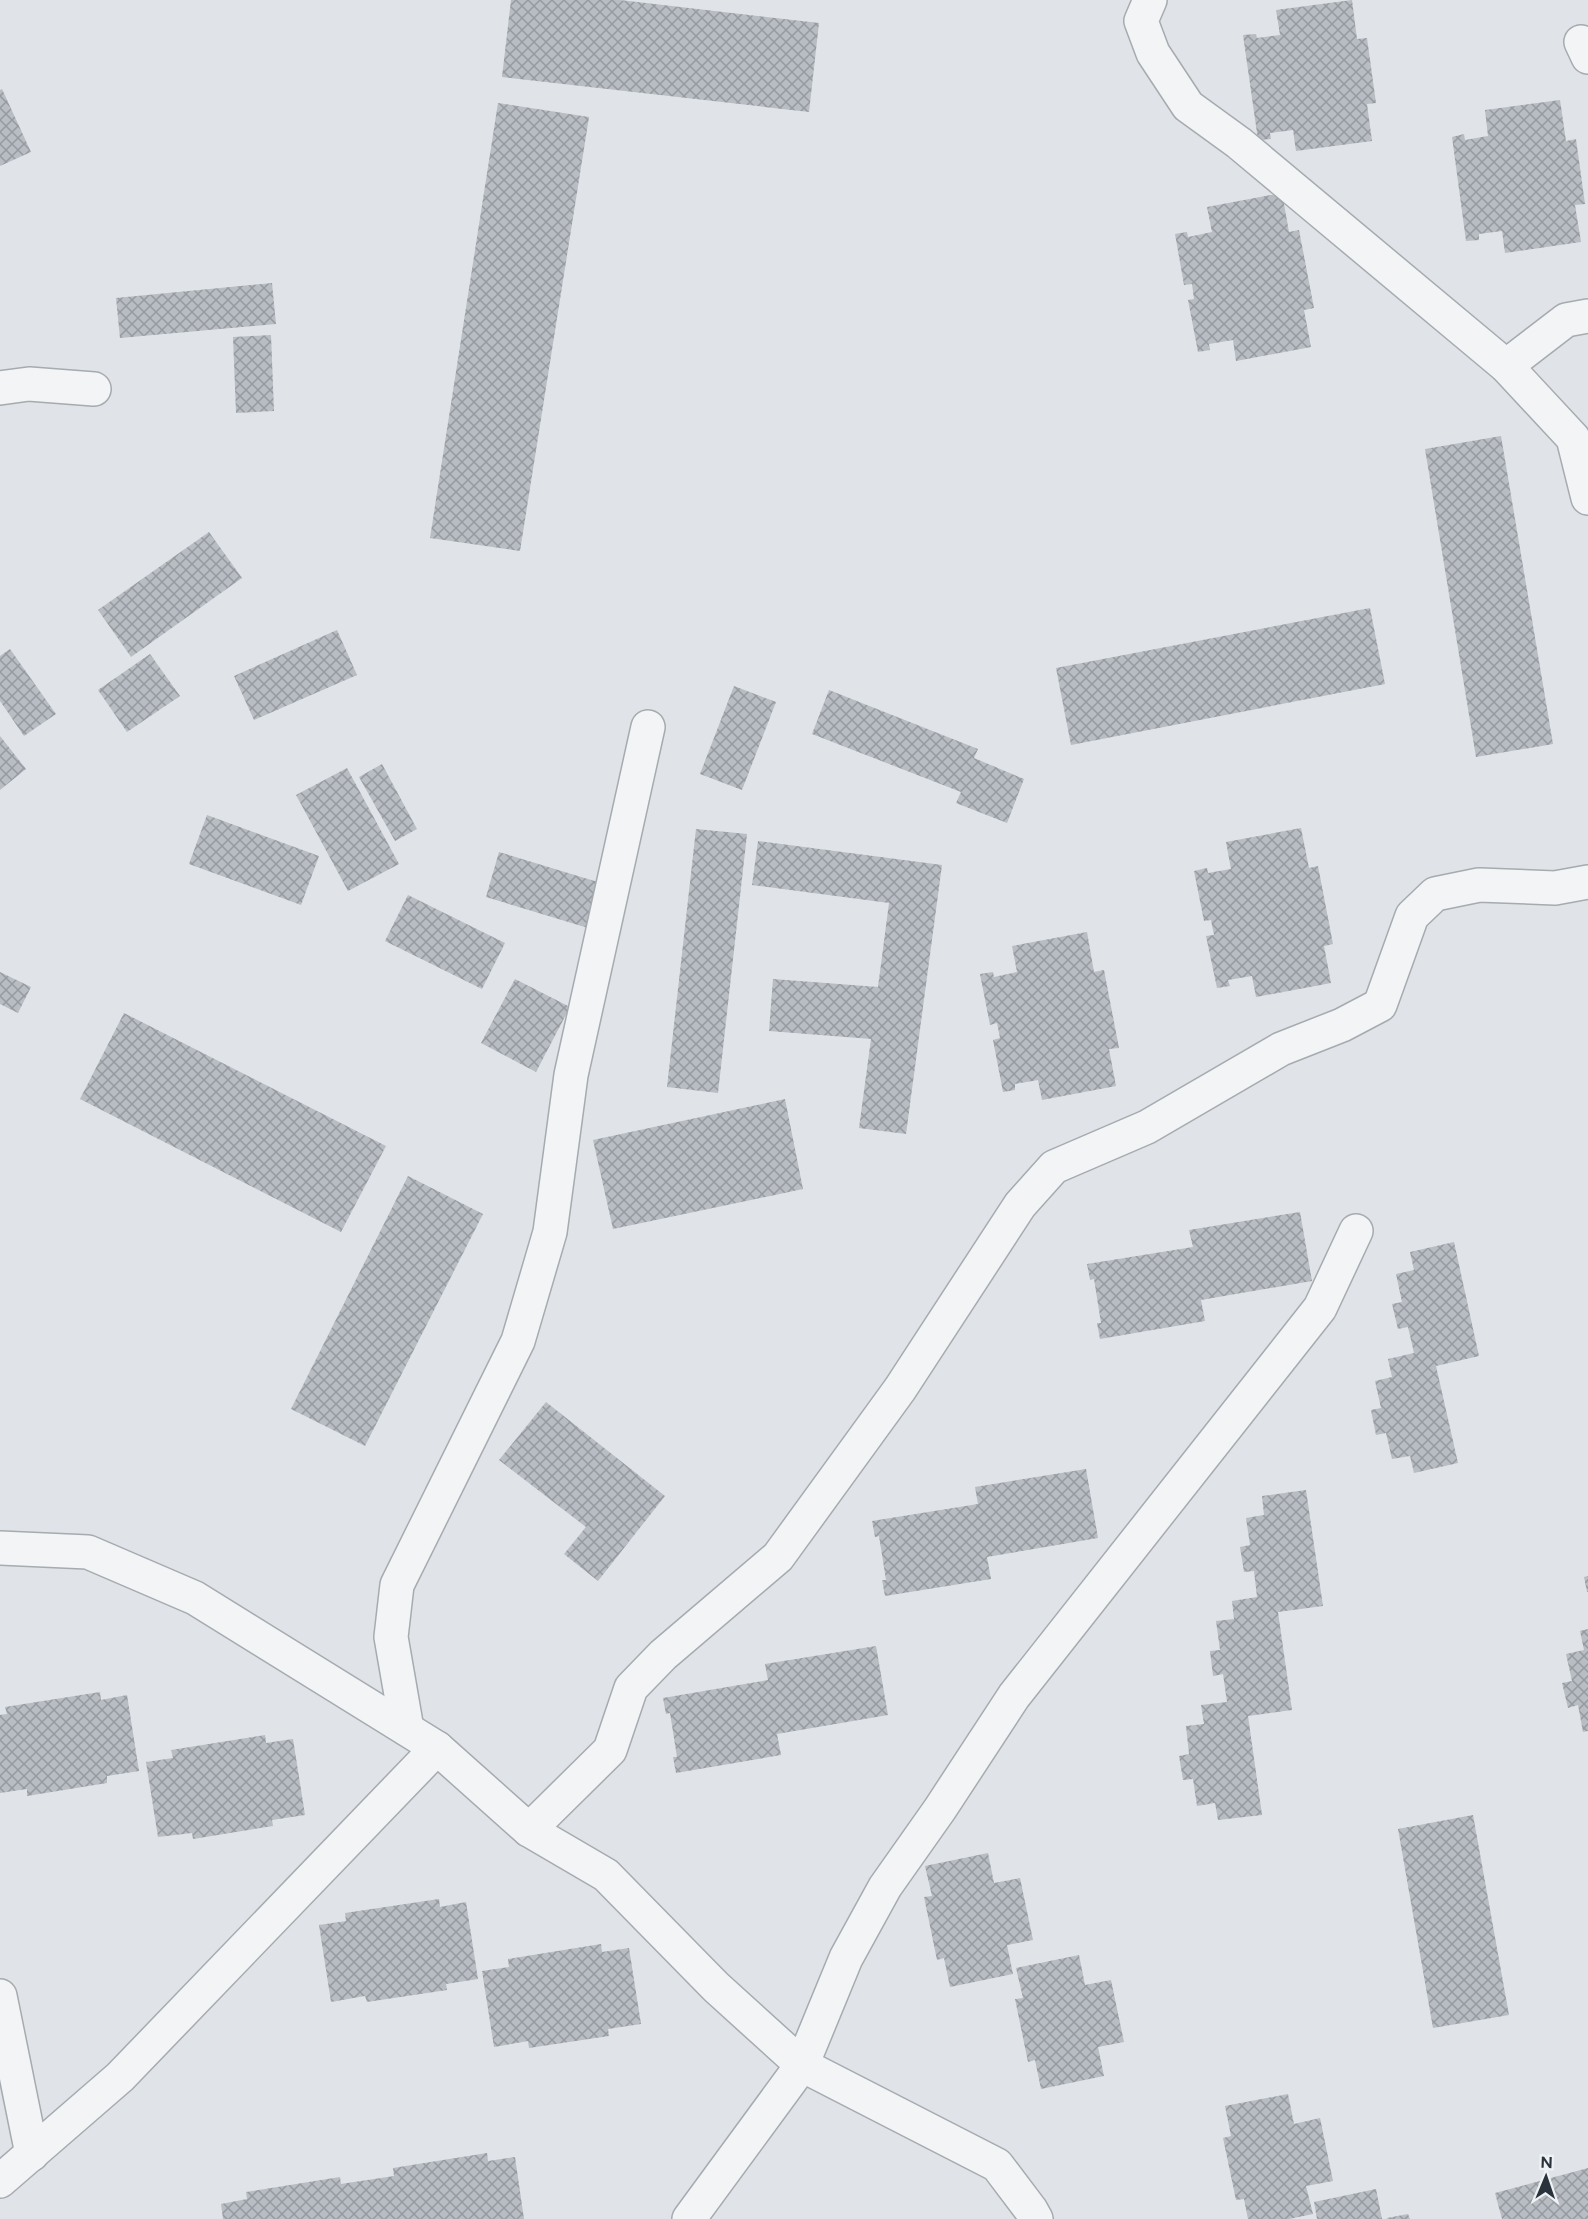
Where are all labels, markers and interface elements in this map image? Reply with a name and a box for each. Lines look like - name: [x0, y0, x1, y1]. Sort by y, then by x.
- north arrow: [1516, 2147, 1576, 2207]
- text: N: [1540, 2153, 1553, 2172]

